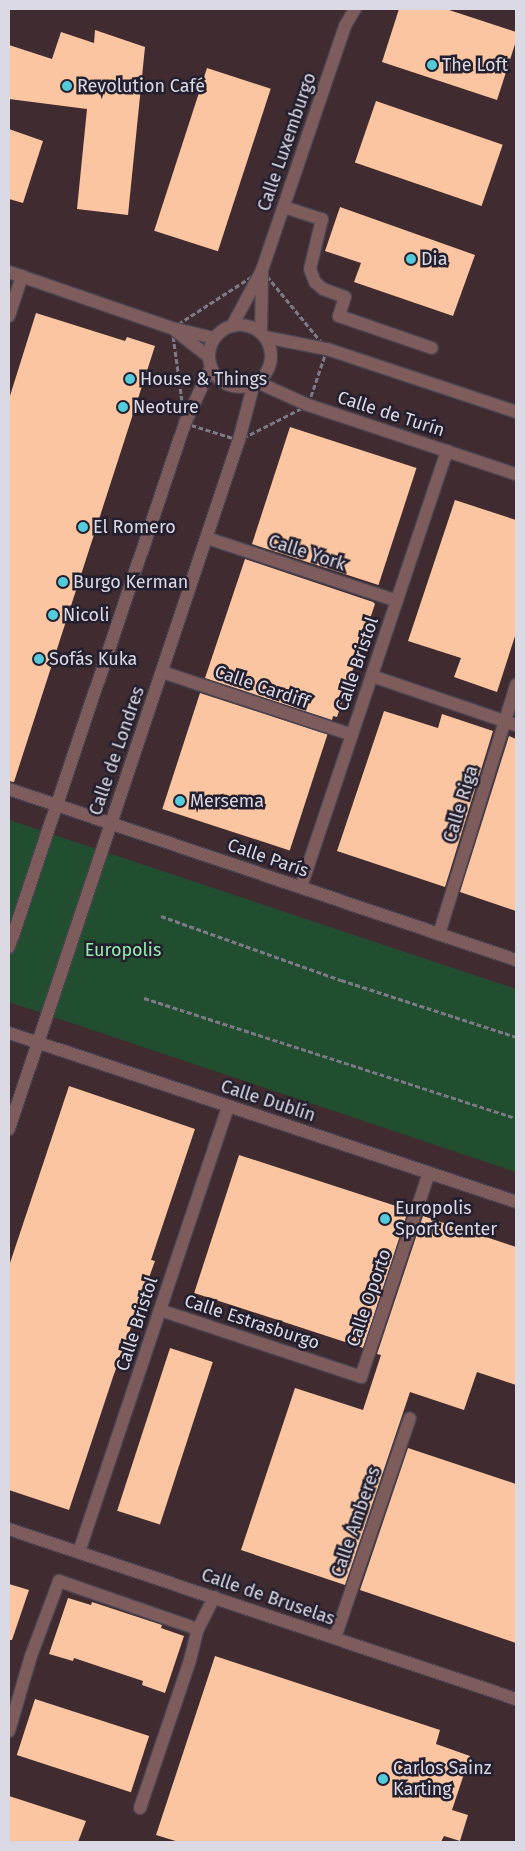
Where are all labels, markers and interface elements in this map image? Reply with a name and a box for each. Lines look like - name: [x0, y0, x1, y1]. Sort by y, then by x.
- place label: The Loft: [442, 54, 508, 76]
- marker: The Loft: [426, 59, 438, 71]
- street label: Calle Luxemburgo: [253, 70, 321, 214]
- place label: Revolution Café: [77, 75, 205, 97]
- marker: Revolution Café: [61, 80, 73, 92]
- place label: Dia: [421, 248, 447, 270]
- marker: Dia: [405, 253, 417, 265]
- place label: House & Things: [140, 368, 267, 390]
- marker: House & Things: [124, 373, 136, 385]
- street label: Calle de Turín: [335, 386, 447, 442]
- place label: Neoture: [133, 396, 199, 418]
- marker: Neoture: [117, 401, 129, 413]
- place label: El Romero: [93, 516, 176, 538]
- marker: El Romero: [77, 521, 89, 533]
- street label: Calle York: [266, 530, 348, 576]
- place label: Burgo Kerman: [73, 571, 188, 593]
- marker: Burgo Kerman: [57, 576, 69, 588]
- place label: Nicoli: [63, 604, 109, 626]
- marker: Nicoli: [47, 609, 59, 621]
- street label: Calle Bristol: [331, 614, 383, 714]
- place label: Sofás Kuka: [49, 648, 137, 670]
- marker: Sofás Kuka: [33, 653, 45, 665]
- street label: Calle Cardiff: [212, 661, 312, 713]
- street label: Calle de Londres: [85, 684, 149, 818]
- street label: Calle Riga: [439, 763, 483, 845]
- place label: Mersema: [190, 790, 264, 812]
- marker: Mersema: [174, 795, 186, 807]
- street label: Calle París: [225, 834, 311, 882]
- park label: Europolis: [85, 939, 161, 961]
- street label: Calle Dublín: [218, 1076, 318, 1126]
- place label: Europolis Sport Center: [395, 1198, 497, 1240]
- marker: Europolis Sport Center: [379, 1213, 391, 1225]
- street label: Calle Oporto: [342, 1246, 396, 1350]
- street label: Calle Bristol: [112, 1274, 162, 1374]
- street label: Calle Estrasburgo: [182, 1290, 322, 1354]
- street label: Calle Amberes: [327, 1464, 385, 1580]
- street label: Calle de Bruselas: [198, 1564, 338, 1630]
- place label: Carlos Sainz Karting: [393, 1758, 492, 1800]
- marker: Carlos Sainz Karting: [377, 1773, 389, 1785]

